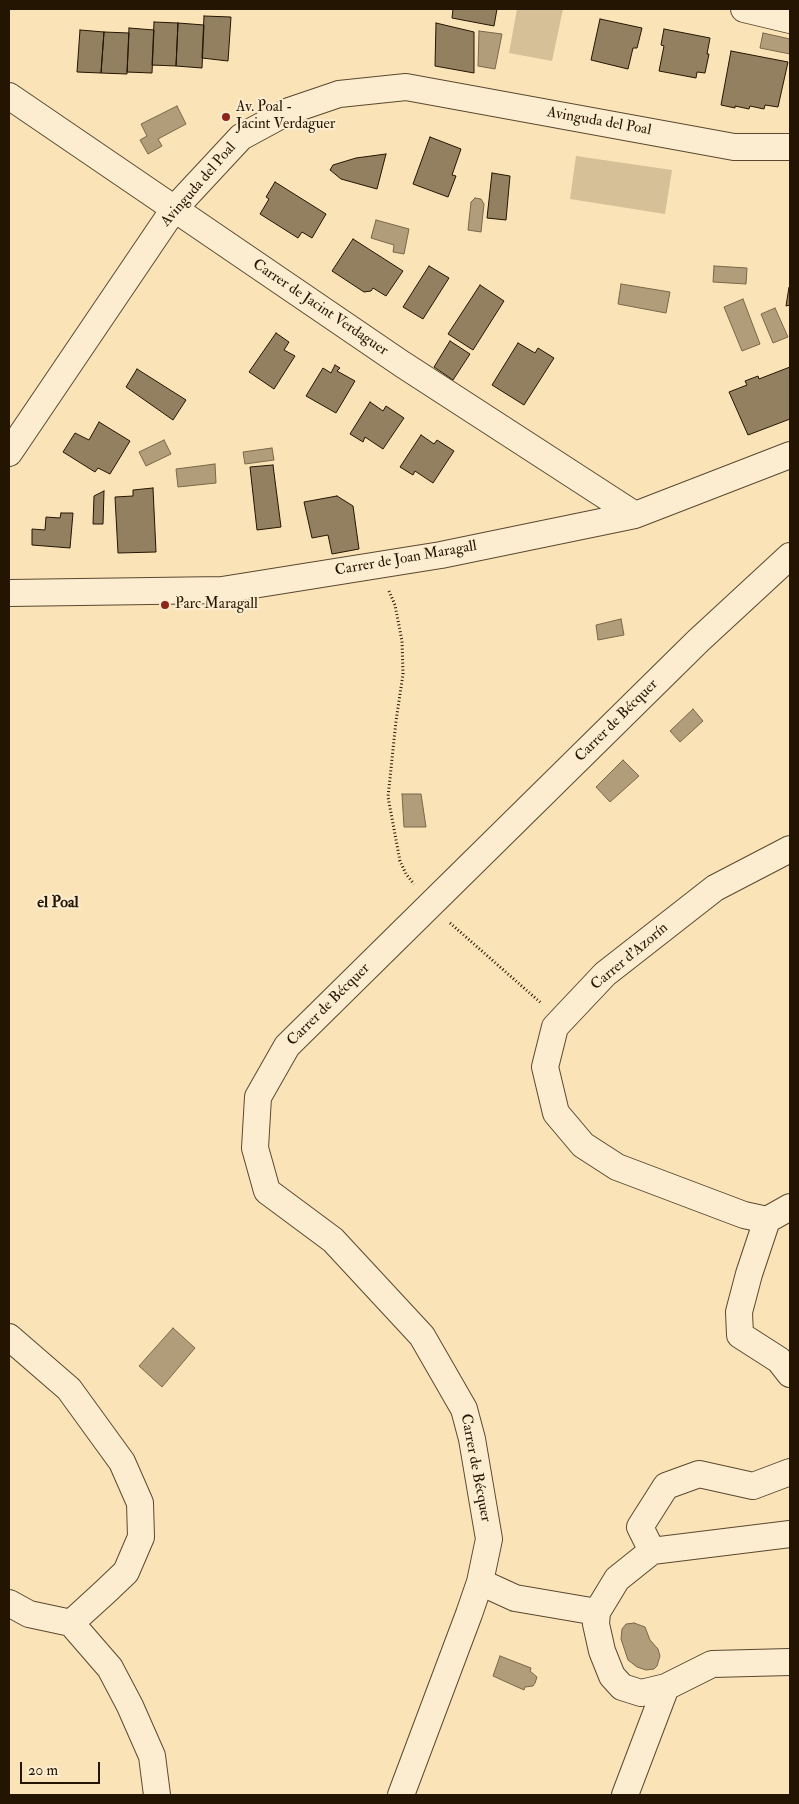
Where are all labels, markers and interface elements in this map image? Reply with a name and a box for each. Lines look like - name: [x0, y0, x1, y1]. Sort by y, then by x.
- place label: Av. Poal - Jacint Verdaguer: [236, 99, 335, 134]
- street label: Avinguda del Poal: [545, 104, 653, 140]
- marker: Av. Poal - Jacint Verdaguer: [220, 111, 232, 123]
- street label: Avinguda del Poal: [158, 139, 240, 231]
- street label: Carrer de Jacint Verdaguer: [249, 256, 391, 360]
- street label: Carrer de Joan Maragall: [334, 538, 478, 580]
- place label: Parc Maragall: [175, 596, 258, 614]
- marker: Parc Maragall: [159, 599, 171, 611]
- street label: Carrer de Bécquer: [572, 676, 662, 766]
- district label: el Poal: [37, 894, 79, 914]
- street label: Carrer d'Azorín: [588, 920, 672, 994]
- street label: Carrer de Bécquer: [284, 960, 374, 1050]
- street label: Carrer de Bécquer: [456, 1412, 494, 1524]
- scale bar: [22, 1752, 102, 1784]
- text: 20 m: [28, 1761, 58, 1780]

